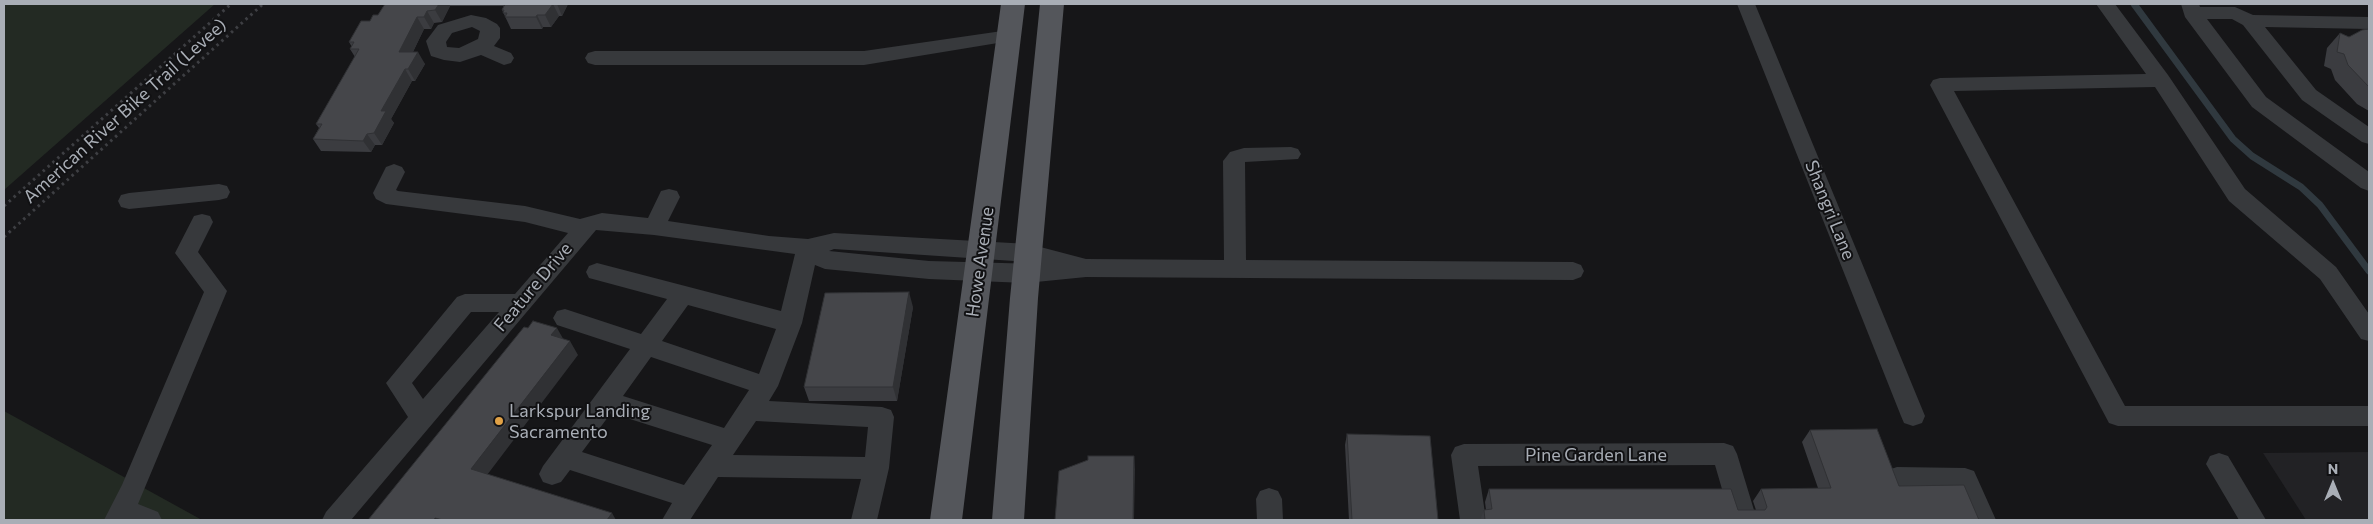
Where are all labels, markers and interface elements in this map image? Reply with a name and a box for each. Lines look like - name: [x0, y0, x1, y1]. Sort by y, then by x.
- street label: American River Bike Trail (Levee): [19, 14, 231, 208]
- street label: Shangri Lane: [1800, 157, 1860, 263]
- street label: Howe Avenue: [962, 206, 998, 318]
- street label: Feature Drive: [490, 238, 576, 336]
- place label: Larkspur Landing Sacramento: [509, 400, 650, 442]
- marker: Larkspur Landing Sacramento: [493, 415, 505, 427]
- street label: Pine Garden Lane: [1525, 444, 1667, 466]
- north arrow: [2308, 459, 2358, 509]
- text: N: [2328, 460, 2338, 477]

